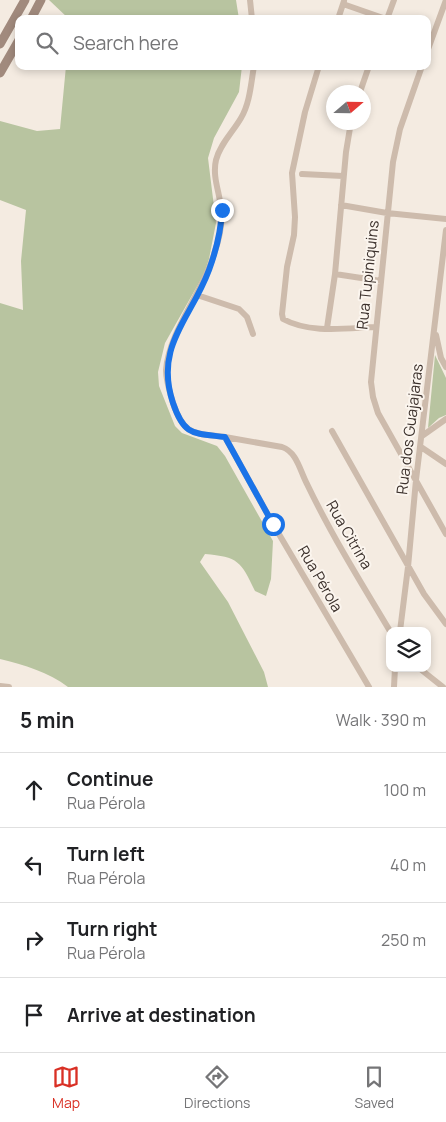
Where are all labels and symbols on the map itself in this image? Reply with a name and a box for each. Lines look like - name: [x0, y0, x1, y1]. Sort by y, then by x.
- north arrow: [326, 85, 371, 130]
- route end: [211, 199, 234, 222]
- street label: Rua Tupiniquins: [351, 219, 384, 331]
- street label: Rua dos Guajajaras: [391, 362, 428, 496]
- street label: Rua Citrina: [321, 497, 378, 573]
- route start: [262, 513, 285, 536]
- street label: Rua Pérola: [293, 542, 348, 616]

